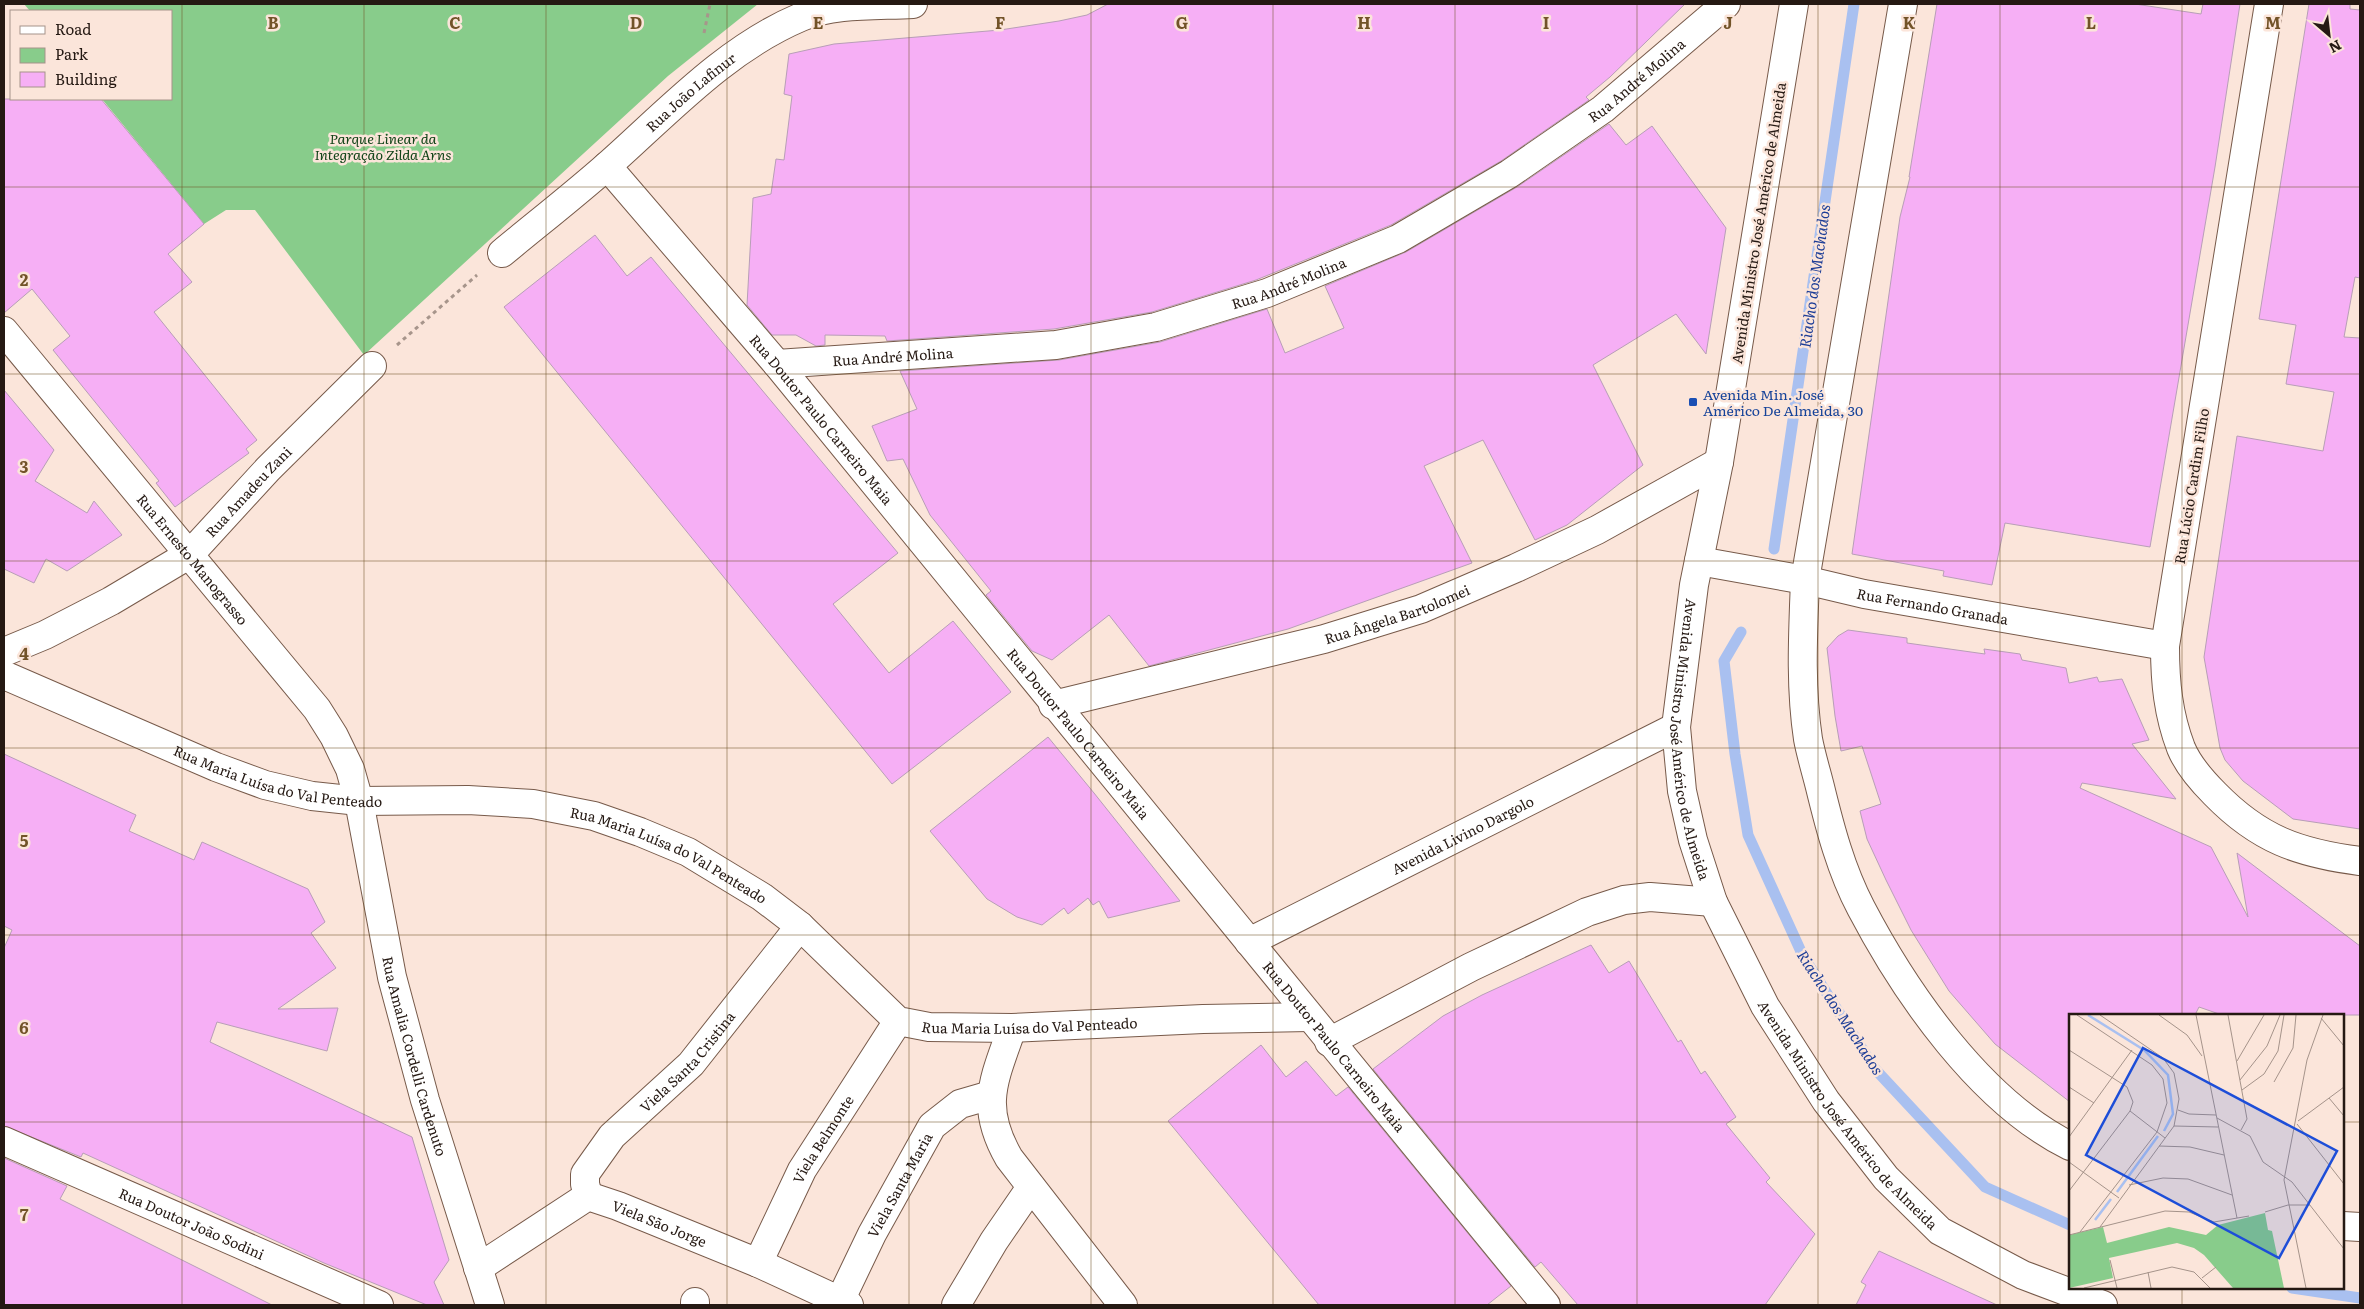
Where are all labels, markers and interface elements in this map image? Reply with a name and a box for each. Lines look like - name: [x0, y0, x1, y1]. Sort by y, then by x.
- legend: [10, 10, 172, 100]
- text: B: [267, 10, 279, 34]
- text: C: [449, 10, 461, 34]
- text: D: [630, 10, 642, 34]
- text: E: [813, 10, 824, 34]
- text: F: [995, 10, 1005, 34]
- text: G: [1176, 10, 1188, 34]
- text: H: [1357, 10, 1371, 34]
- text: I: [1543, 10, 1549, 34]
- text: J: [1723, 10, 1733, 34]
- text: K: [1903, 10, 1916, 34]
- text: L: [2086, 10, 2096, 34]
- text: M: [2265, 10, 2281, 34]
- north arrow: [2304, 10, 2354, 60]
- text: Road: [55, 17, 91, 40]
- street label: Rua André Molina: [1584, 33, 1689, 127]
- text: N: [2325, 36, 2345, 59]
- text: Park: [55, 42, 89, 65]
- street label: Rua João Lafinur: [641, 47, 740, 136]
- text: Building: [55, 67, 117, 90]
- street label: Avenida Ministro José Américo de Almeida: [1726, 80, 1790, 365]
- park label: Parque Linear da Integração Zilda Arns: [315, 128, 451, 164]
- water label: Riacho dos Machados: [1793, 203, 1835, 349]
- street label: Rua André Molina: [1229, 252, 1349, 313]
- text: 2: [20, 267, 29, 291]
- street label: Rua Doutor Paulo Carneiro Maia: [746, 330, 898, 509]
- street label: Rua André Molina: [832, 342, 954, 370]
- place label: Avenida Min. José Américo De Almeida, 30: [1703, 384, 1863, 420]
- marker: Avenida Min. José Américo De Almeida, 30: [1687, 396, 1699, 408]
- street label: Rua Lúcio Cardim Filho: [2169, 407, 2213, 565]
- street label: Rua Amadeu Zani: [201, 441, 296, 541]
- text: 3: [20, 454, 29, 478]
- street label: Rua Ernesto Manograsso: [133, 489, 253, 629]
- street label: Rua Ângela Bartolomei: [1322, 579, 1473, 648]
- street label: Rua Fernando Granada: [1855, 583, 2010, 629]
- street label: Avenida Ministro José Américo de Almeida: [1666, 597, 1715, 883]
- text: 4: [19, 641, 29, 665]
- street label: Rua Doutor Paulo Carneiro Maia: [1003, 644, 1155, 823]
- street label: Rua Maria Luísa do Val Penteado: [171, 740, 382, 811]
- street label: Avenida Livino Dargolo: [1388, 790, 1537, 879]
- street label: Rua Maria Luísa do Val Penteado: [568, 802, 772, 908]
- text: 5: [20, 828, 29, 852]
- water label: Riacho dos Machados: [1792, 945, 1890, 1079]
- street label: Rua Amalia Cordelli Cardenuto: [378, 954, 452, 1159]
- street label: Rua Doutor Paulo Carneiro Maia: [1259, 957, 1411, 1136]
- street label: Avenida Ministro José Américo de Almeida: [1754, 997, 1943, 1234]
- street label: Viela Santa Cristina: [635, 1006, 739, 1116]
- street label: Rua Maria Luísa do Val Penteado: [920, 1012, 1138, 1038]
- inset map: [2069, 1014, 2344, 1289]
- text: 6: [19, 1015, 29, 1039]
- street label: Viela Belmonte: [787, 1091, 858, 1186]
- street label: Viela Santa Maria: [862, 1128, 937, 1241]
- street label: Rua Doutor João Sodini: [116, 1183, 268, 1264]
- street label: Viela São Jorge: [610, 1195, 710, 1251]
- text: 7: [20, 1202, 29, 1226]

